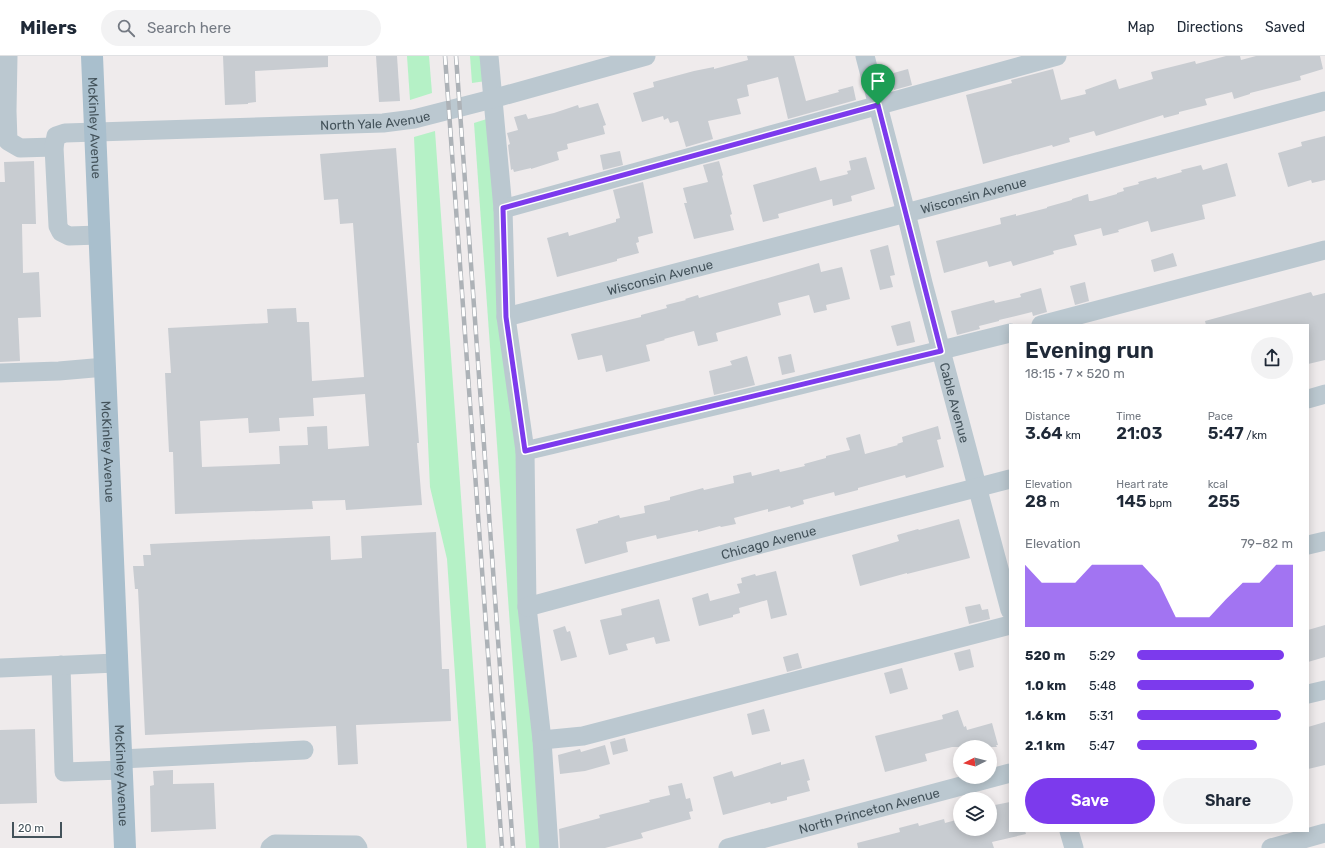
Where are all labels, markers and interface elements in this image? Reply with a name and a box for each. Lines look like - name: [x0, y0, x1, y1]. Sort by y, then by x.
- search box: [101, 10, 381, 46]
- text: Milers: [20, 16, 77, 39]
- icon: search: [115, 17, 137, 39]
- text: Search here: [147, 19, 231, 37]
- text: Map: [1128, 19, 1155, 36]
- text: Directions: [1177, 19, 1243, 36]
- text: Saved: [1265, 19, 1305, 36]
- pin: [861, 64, 895, 105]
- icon: arrive: [867, 70, 889, 92]
- street label: McKinley Avenue: [85, 77, 105, 179]
- street label: North Yale Avenue: [320, 108, 432, 132]
- street label: Wisconsin Avenue: [919, 174, 1028, 216]
- street label: Wisconsin Avenue: [605, 256, 714, 298]
- text: Evening run: [1025, 337, 1154, 364]
- button: share: [1251, 337, 1293, 379]
- street label: Cable Avenue: [937, 361, 973, 444]
- text: 18:15 · 7 × 520 m: [1025, 366, 1125, 381]
- street label: McKinley Avenue: [99, 400, 118, 503]
- text: Distance: [1025, 410, 1070, 423]
- text: Time: [1116, 410, 1141, 423]
- text: Pace: [1208, 410, 1233, 423]
- text: 3.64: [1025, 423, 1063, 443]
- text: 21:03: [1116, 423, 1162, 443]
- text: 5:47: [1208, 423, 1244, 443]
- text: km: [1063, 429, 1081, 442]
- text: /km: [1244, 429, 1267, 442]
- text: Elevation: [1025, 478, 1072, 491]
- text: Heart rate: [1116, 478, 1168, 491]
- text: kcal: [1208, 478, 1228, 491]
- text: 28: [1025, 491, 1047, 511]
- text: 145: [1116, 491, 1147, 511]
- text: 255: [1208, 491, 1240, 511]
- text: m: [1047, 497, 1060, 510]
- text: bpm: [1147, 497, 1172, 510]
- street label: Chicago Avenue: [719, 522, 818, 562]
- text: Elevation: [1025, 536, 1081, 551]
- text: 79–82 m: [1241, 536, 1293, 551]
- text: 520 m: [1025, 648, 1065, 663]
- text: 5:29: [1089, 648, 1115, 663]
- text: 1.0 km: [1025, 678, 1066, 693]
- text: 5:48: [1089, 678, 1116, 693]
- text: 1.6 km: [1025, 708, 1066, 723]
- text: 5:31: [1089, 708, 1113, 723]
- street label: McKinley Avenue: [112, 724, 132, 827]
- text: 2.1 km: [1025, 738, 1065, 753]
- text: 5:47: [1089, 738, 1115, 753]
- north arrow: [953, 740, 997, 784]
- map controls: [953, 740, 997, 836]
- button: Save: [1025, 778, 1155, 824]
- button: Share: [1163, 778, 1293, 824]
- street label: North Princeton Avenue: [797, 785, 941, 836]
- button: layers: [953, 792, 997, 836]
- scale bar: [12, 820, 62, 839]
- text: 20 m: [18, 822, 44, 835]

